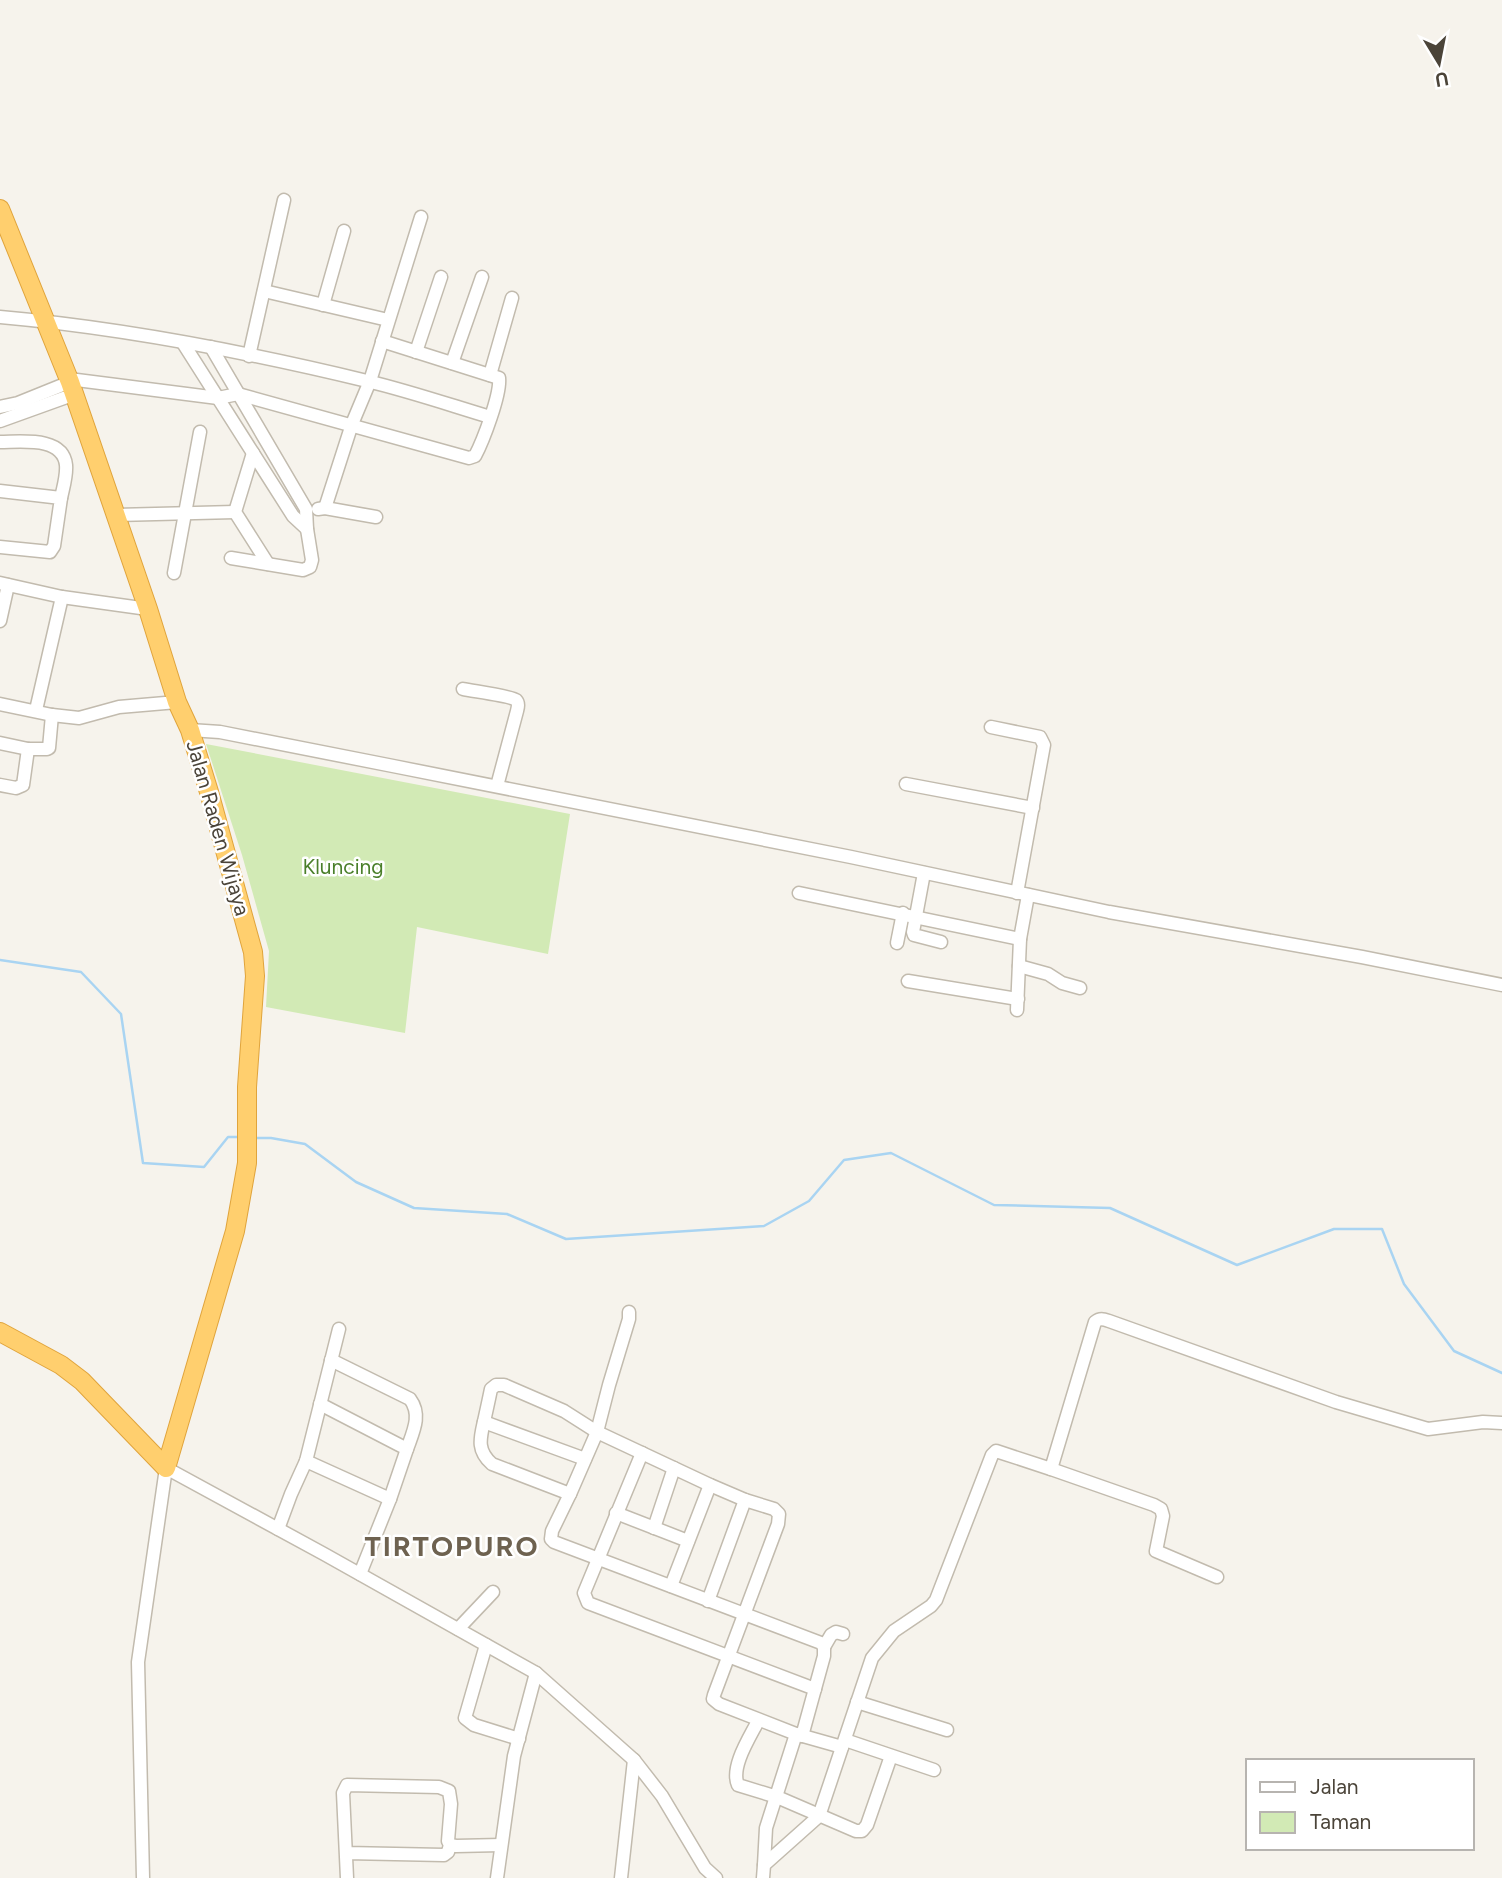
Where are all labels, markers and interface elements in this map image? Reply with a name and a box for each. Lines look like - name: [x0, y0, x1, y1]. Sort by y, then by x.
- north arrow: [1404, 28, 1474, 98]
- text: U: [1433, 67, 1450, 92]
- street label: Jalan Raden Wijaya: [182, 737, 255, 918]
- park label: Kluncing: [302, 854, 384, 879]
- district label: TIRTOPURO: [364, 1529, 540, 1563]
- legend: [1246, 1759, 1474, 1850]
- text: Jalan: [1310, 1774, 1359, 1799]
- text: Taman: [1310, 1809, 1371, 1834]

